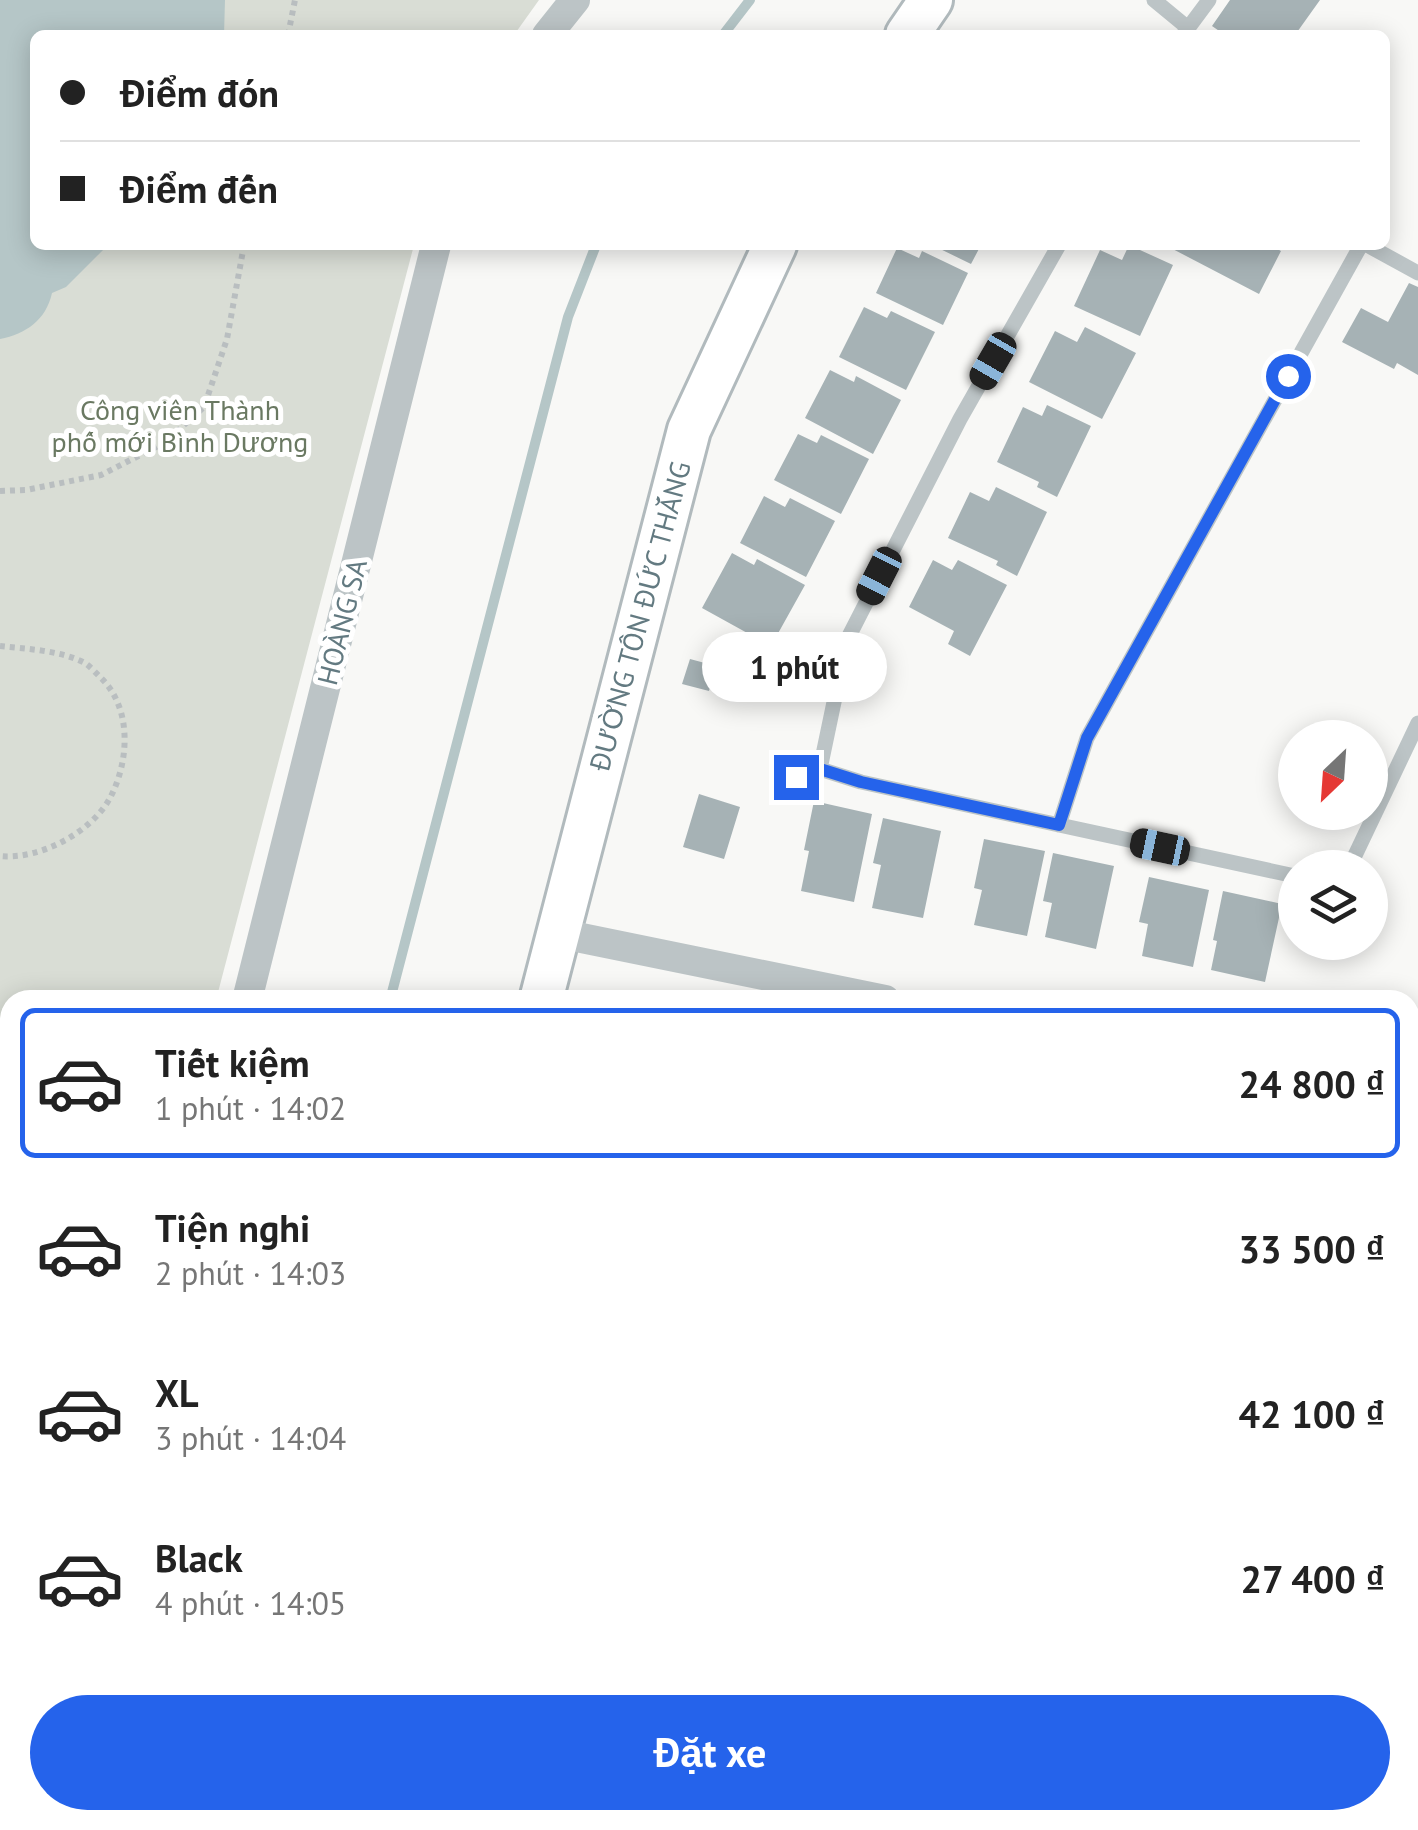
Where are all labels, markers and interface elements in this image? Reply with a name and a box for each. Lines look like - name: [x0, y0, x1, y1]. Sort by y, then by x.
- text: Điểm đón: [120, 68, 279, 117]
- text: Điểm đến: [120, 164, 278, 213]
- car: [965, 328, 1021, 394]
- route start: [1266, 354, 1311, 399]
- park label: Công viên Thành phố mới Bình Dương: [52, 391, 308, 460]
- street label: ĐƯỜNG TÔN ĐỨC THẮNG: [580, 457, 699, 776]
- car: [852, 542, 906, 610]
- street label: HOÀNG SA: [308, 555, 375, 689]
- callout: 1 phút: [704, 632, 888, 702]
- text: 1 phút: [750, 646, 839, 688]
- north arrow: [1278, 720, 1388, 830]
- map controls: [1278, 720, 1388, 960]
- route end: [774, 755, 819, 800]
- car: [1128, 826, 1192, 868]
- button: layers: [1278, 850, 1388, 960]
- icon: car: [35, 1038, 125, 1128]
- text: Tiết kiệm: [155, 1038, 310, 1087]
- text: 24 800 ₫: [1239, 1059, 1385, 1108]
- text: 1 phút · 14:02: [155, 1087, 346, 1129]
- icon: car: [35, 1203, 125, 1293]
- text: Tiện nghi: [155, 1203, 310, 1252]
- text: 33 500 ₫: [1239, 1224, 1385, 1273]
- text: 2 phút · 14:03: [155, 1252, 346, 1294]
- icon: car: [35, 1368, 125, 1458]
- text: XL: [155, 1368, 199, 1417]
- text: 42 100 ₫: [1239, 1389, 1385, 1438]
- text: 3 phút · 14:04: [155, 1417, 346, 1459]
- icon: car: [35, 1533, 125, 1623]
- text: Black: [155, 1533, 243, 1582]
- text: 27 400 ₫: [1241, 1554, 1385, 1603]
- text: 4 phút · 14:05: [155, 1582, 346, 1624]
- button: Đặt xe: [30, 1695, 1390, 1810]

